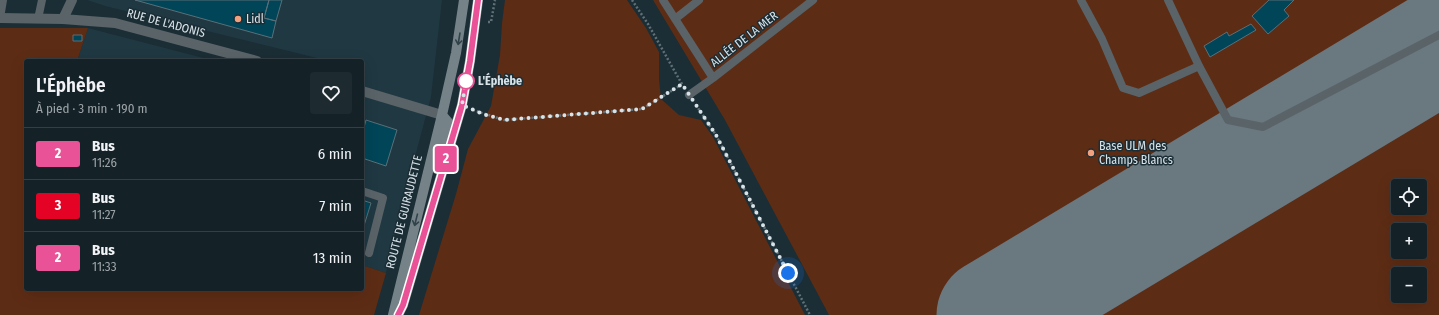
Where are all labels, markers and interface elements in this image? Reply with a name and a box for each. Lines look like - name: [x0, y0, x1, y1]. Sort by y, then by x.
- street label: RUE DE L'ADONIS: [125, 6, 207, 40]
- street label: ALLÉE DE LA MER: [707, 7, 781, 70]
- place label: Lidl: [246, 12, 264, 26]
- marker: Lidl: [233, 14, 243, 24]
- one-way arrow: [455, 32, 463, 45]
- button: heart: [310, 72, 352, 114]
- marker: L'Éphèbe: [457, 72, 475, 90]
- place label: L'Éphèbe: [478, 72, 522, 88]
- text: L'Éphèbe: [36, 74, 106, 97]
- text: À pied · 3 min · 190 m: [36, 101, 147, 116]
- text: Bus: [92, 137, 115, 155]
- place label: Base ULM des Champs Blancs: [1099, 139, 1173, 167]
- text: 2: [55, 145, 61, 162]
- text: 6 min: [318, 145, 352, 163]
- line badge: 2: [433, 146, 459, 172]
- marker: Base ULM des Champs Blancs: [1086, 148, 1096, 158]
- text: 2: [443, 150, 449, 167]
- street label: ROUTE DE GUIRAUDETTE: [383, 153, 425, 270]
- text: 11:26: [92, 155, 117, 170]
- map controls: [1391, 179, 1427, 303]
- button: locate: [1391, 179, 1427, 215]
- text: Bus: [92, 189, 115, 207]
- text: 3: [55, 197, 61, 214]
- text: 7 min: [319, 197, 352, 215]
- text: 11:27: [92, 207, 116, 222]
- one-way arrow: [412, 213, 419, 226]
- button: +: [1391, 223, 1427, 259]
- text: Bus: [92, 241, 115, 259]
- text: 2: [55, 249, 61, 266]
- text: 13 min: [313, 249, 352, 267]
- text: 11:33: [92, 259, 117, 274]
- your location: [778, 263, 798, 283]
- button: −: [1391, 267, 1427, 303]

